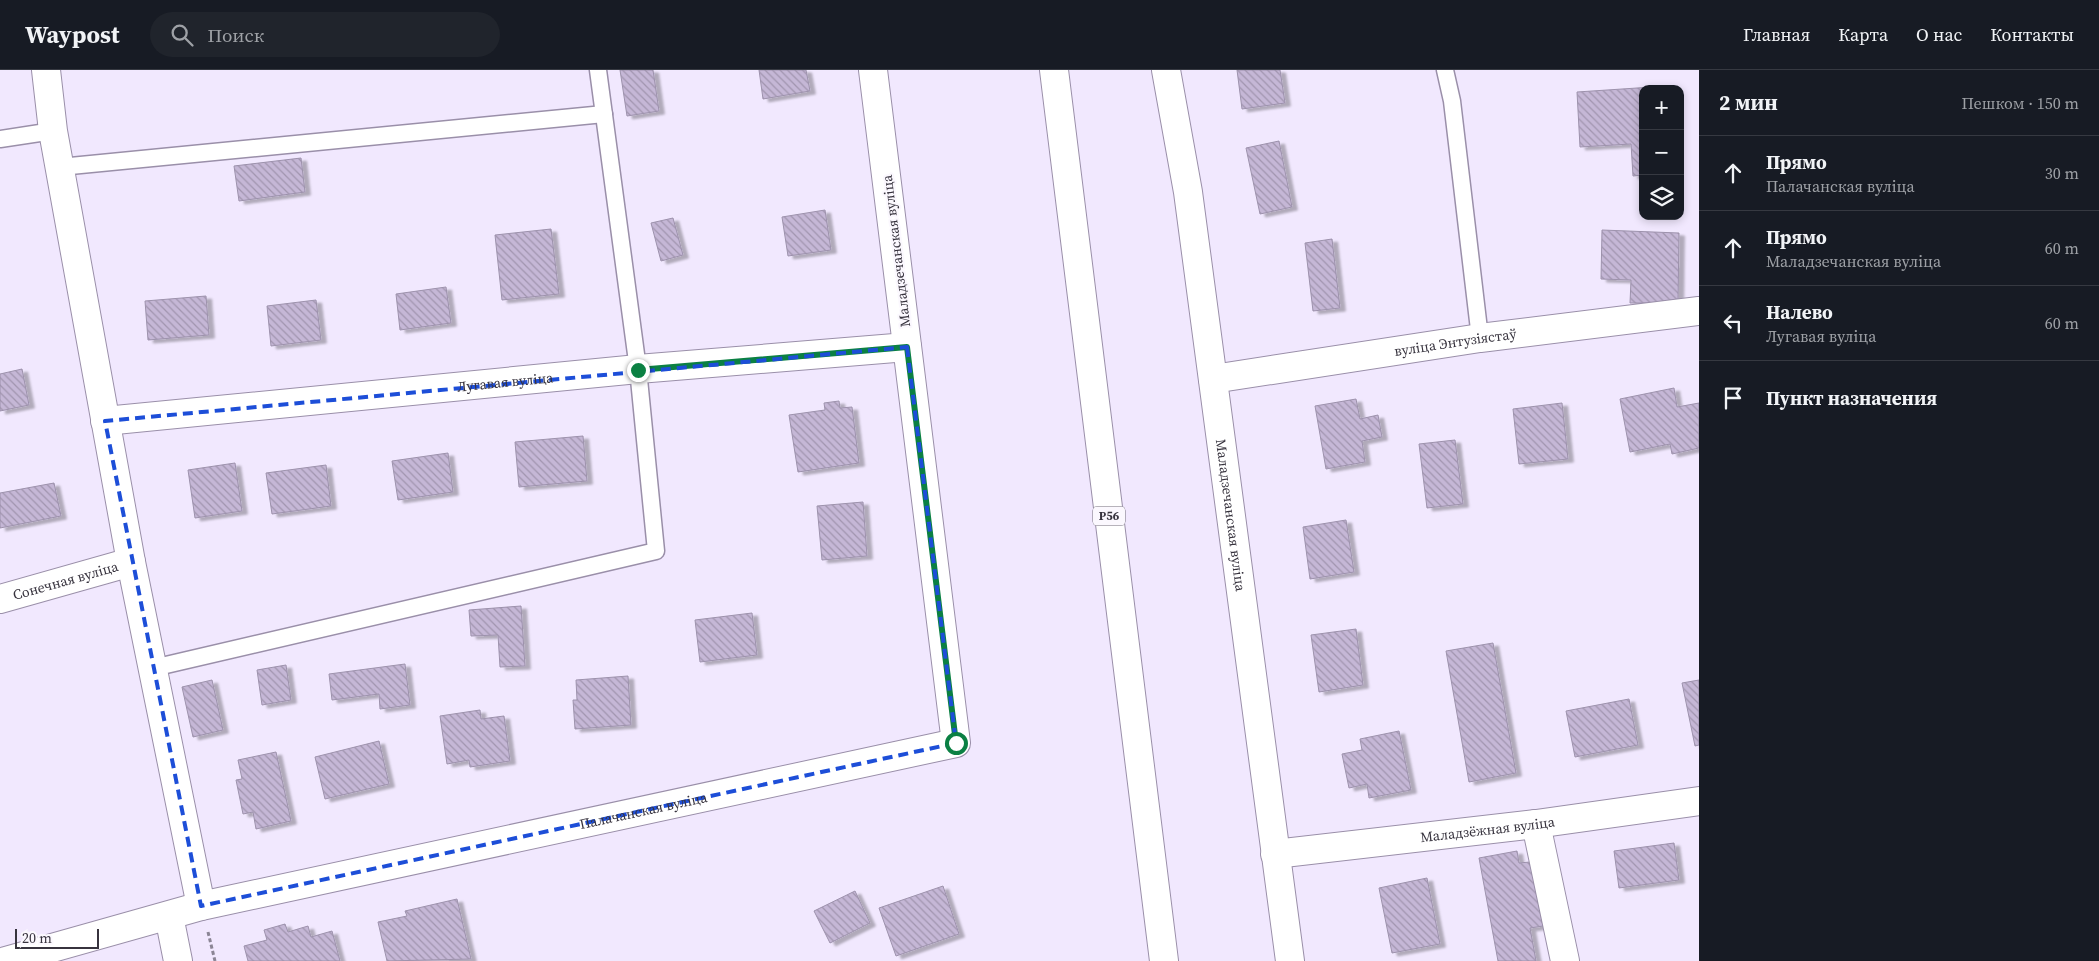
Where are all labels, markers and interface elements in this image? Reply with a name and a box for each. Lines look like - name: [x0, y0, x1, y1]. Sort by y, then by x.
- search box: [150, 12, 500, 57]
- text: Waypost: [25, 18, 120, 51]
- icon: search: [168, 21, 196, 49]
- text: Поиск: [208, 22, 264, 48]
- text: Главная: [1743, 22, 1810, 47]
- text: Карта: [1838, 22, 1888, 47]
- text: О нас: [1916, 22, 1962, 47]
- text: Контакты: [1990, 22, 2074, 47]
- map controls: [1639, 85, 1684, 220]
- button: +: [1639, 85, 1684, 130]
- text: 2 мин: [1719, 88, 1778, 117]
- text: Пешком · 150 m: [1961, 92, 2079, 114]
- button: −: [1639, 130, 1684, 175]
- text: Прямо: [1766, 149, 1827, 175]
- icon: ahead: [1719, 159, 1747, 187]
- text: 30 m: [2045, 162, 2079, 184]
- street label: Маладзечанская вуліца: [877, 173, 915, 328]
- button: layers: [1639, 175, 1684, 220]
- text: Палачанская вуліца: [1766, 175, 1915, 197]
- text: Прямо: [1766, 224, 1827, 250]
- icon: ahead: [1719, 234, 1747, 262]
- text: 60 m: [2045, 237, 2079, 259]
- text: Маладзечанская вуліца: [1766, 250, 1941, 272]
- text: Налево: [1766, 299, 1833, 325]
- icon: left: [1719, 309, 1747, 337]
- text: 60 m: [2045, 312, 2079, 334]
- street label: вуліца Энтузіястаў: [1393, 324, 1518, 361]
- text: Лугавая вуліца: [1766, 325, 1876, 347]
- route end: [627, 359, 650, 382]
- street label: Лугавая вуліца: [456, 367, 555, 397]
- icon: arrive: [1719, 384, 1747, 412]
- text: Пункт назначения: [1766, 385, 1937, 411]
- street label: Маладзечанская вуліца: [1211, 438, 1251, 593]
- road number: Р56: [1093, 506, 1125, 526]
- street label: Сонечная вуліца: [10, 556, 121, 605]
- route start: [945, 732, 968, 755]
- street label: Палачанская вуліца: [577, 787, 710, 834]
- street label: Маладзёжная вуліца: [1419, 811, 1557, 847]
- scale bar: [15, 926, 99, 949]
- text: 20 m: [22, 928, 52, 948]

